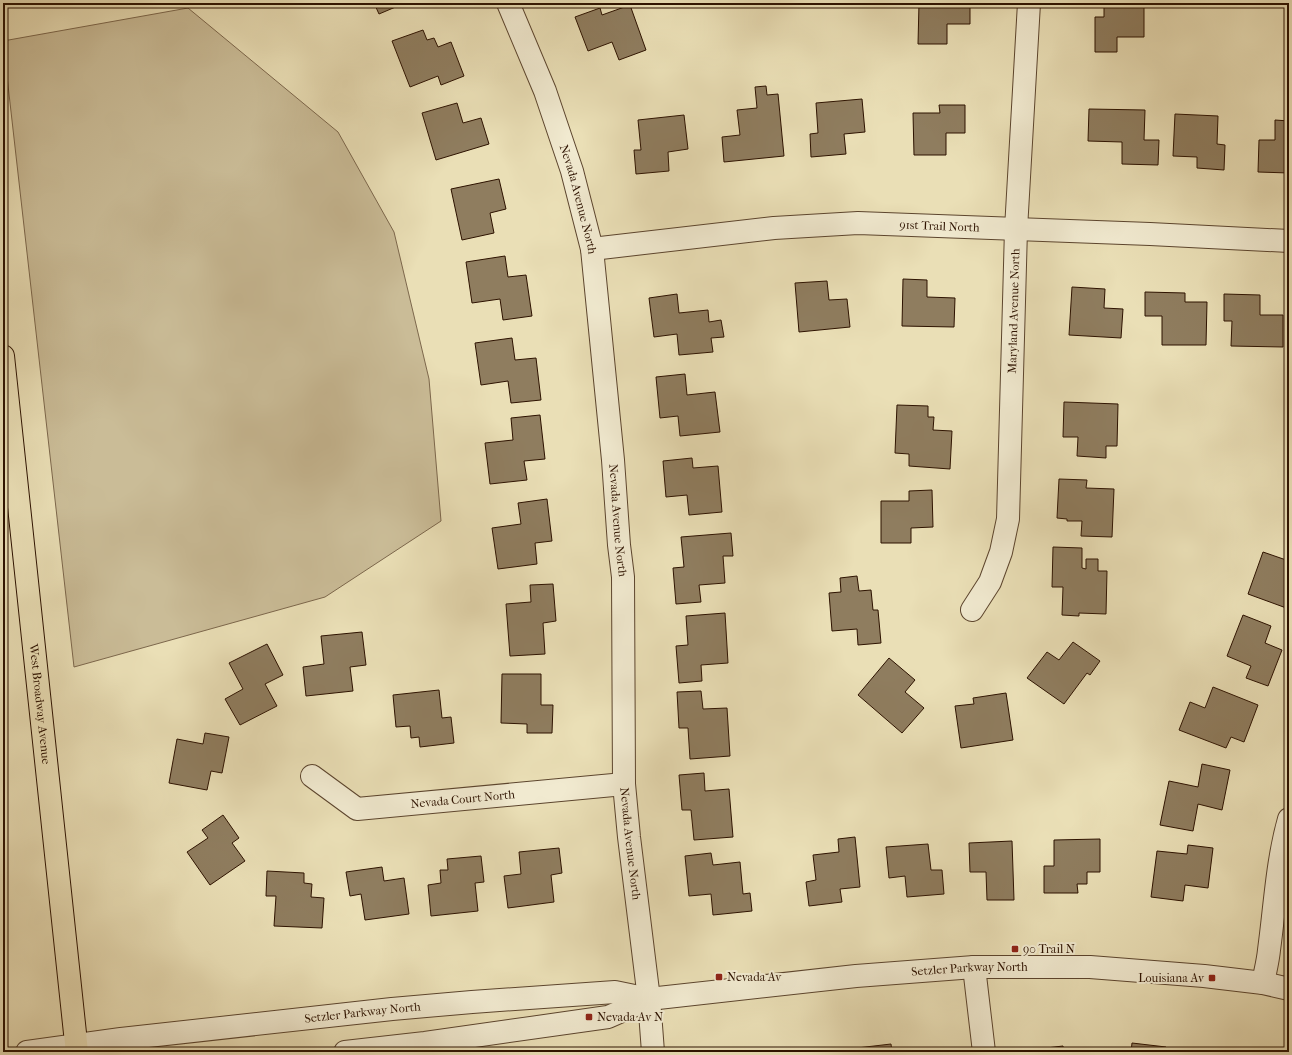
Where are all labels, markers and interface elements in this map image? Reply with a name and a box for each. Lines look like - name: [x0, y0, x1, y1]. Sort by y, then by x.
- street label: Nevada Avenue North: [557, 143, 600, 255]
- street label: 91st Trail North: [899, 218, 980, 235]
- street label: Maryland Avenue North: [1005, 248, 1022, 374]
- street label: Nevada Avenue North: [606, 463, 630, 578]
- street label: West Broadway Avenue: [27, 642, 53, 765]
- street label: Nevada Court North: [410, 787, 516, 811]
- street label: Nevada Avenue North: [617, 787, 644, 901]
- place label: 90 Trail N: [1023, 942, 1075, 956]
- marker: 90 Trail N: [1010, 944, 1020, 954]
- street label: Setzler Parkway North: [911, 960, 1028, 979]
- place label: Nevada Av: [727, 970, 782, 984]
- place label: Louisiana Av: [1138, 971, 1205, 985]
- marker: Nevada Av: [714, 972, 724, 982]
- marker: Louisiana Av: [1207, 973, 1217, 983]
- street label: Setzler Parkway North: [304, 999, 422, 1026]
- place label: Nevada Av N: [597, 1010, 663, 1024]
- marker: Nevada Av N: [584, 1012, 594, 1022]

